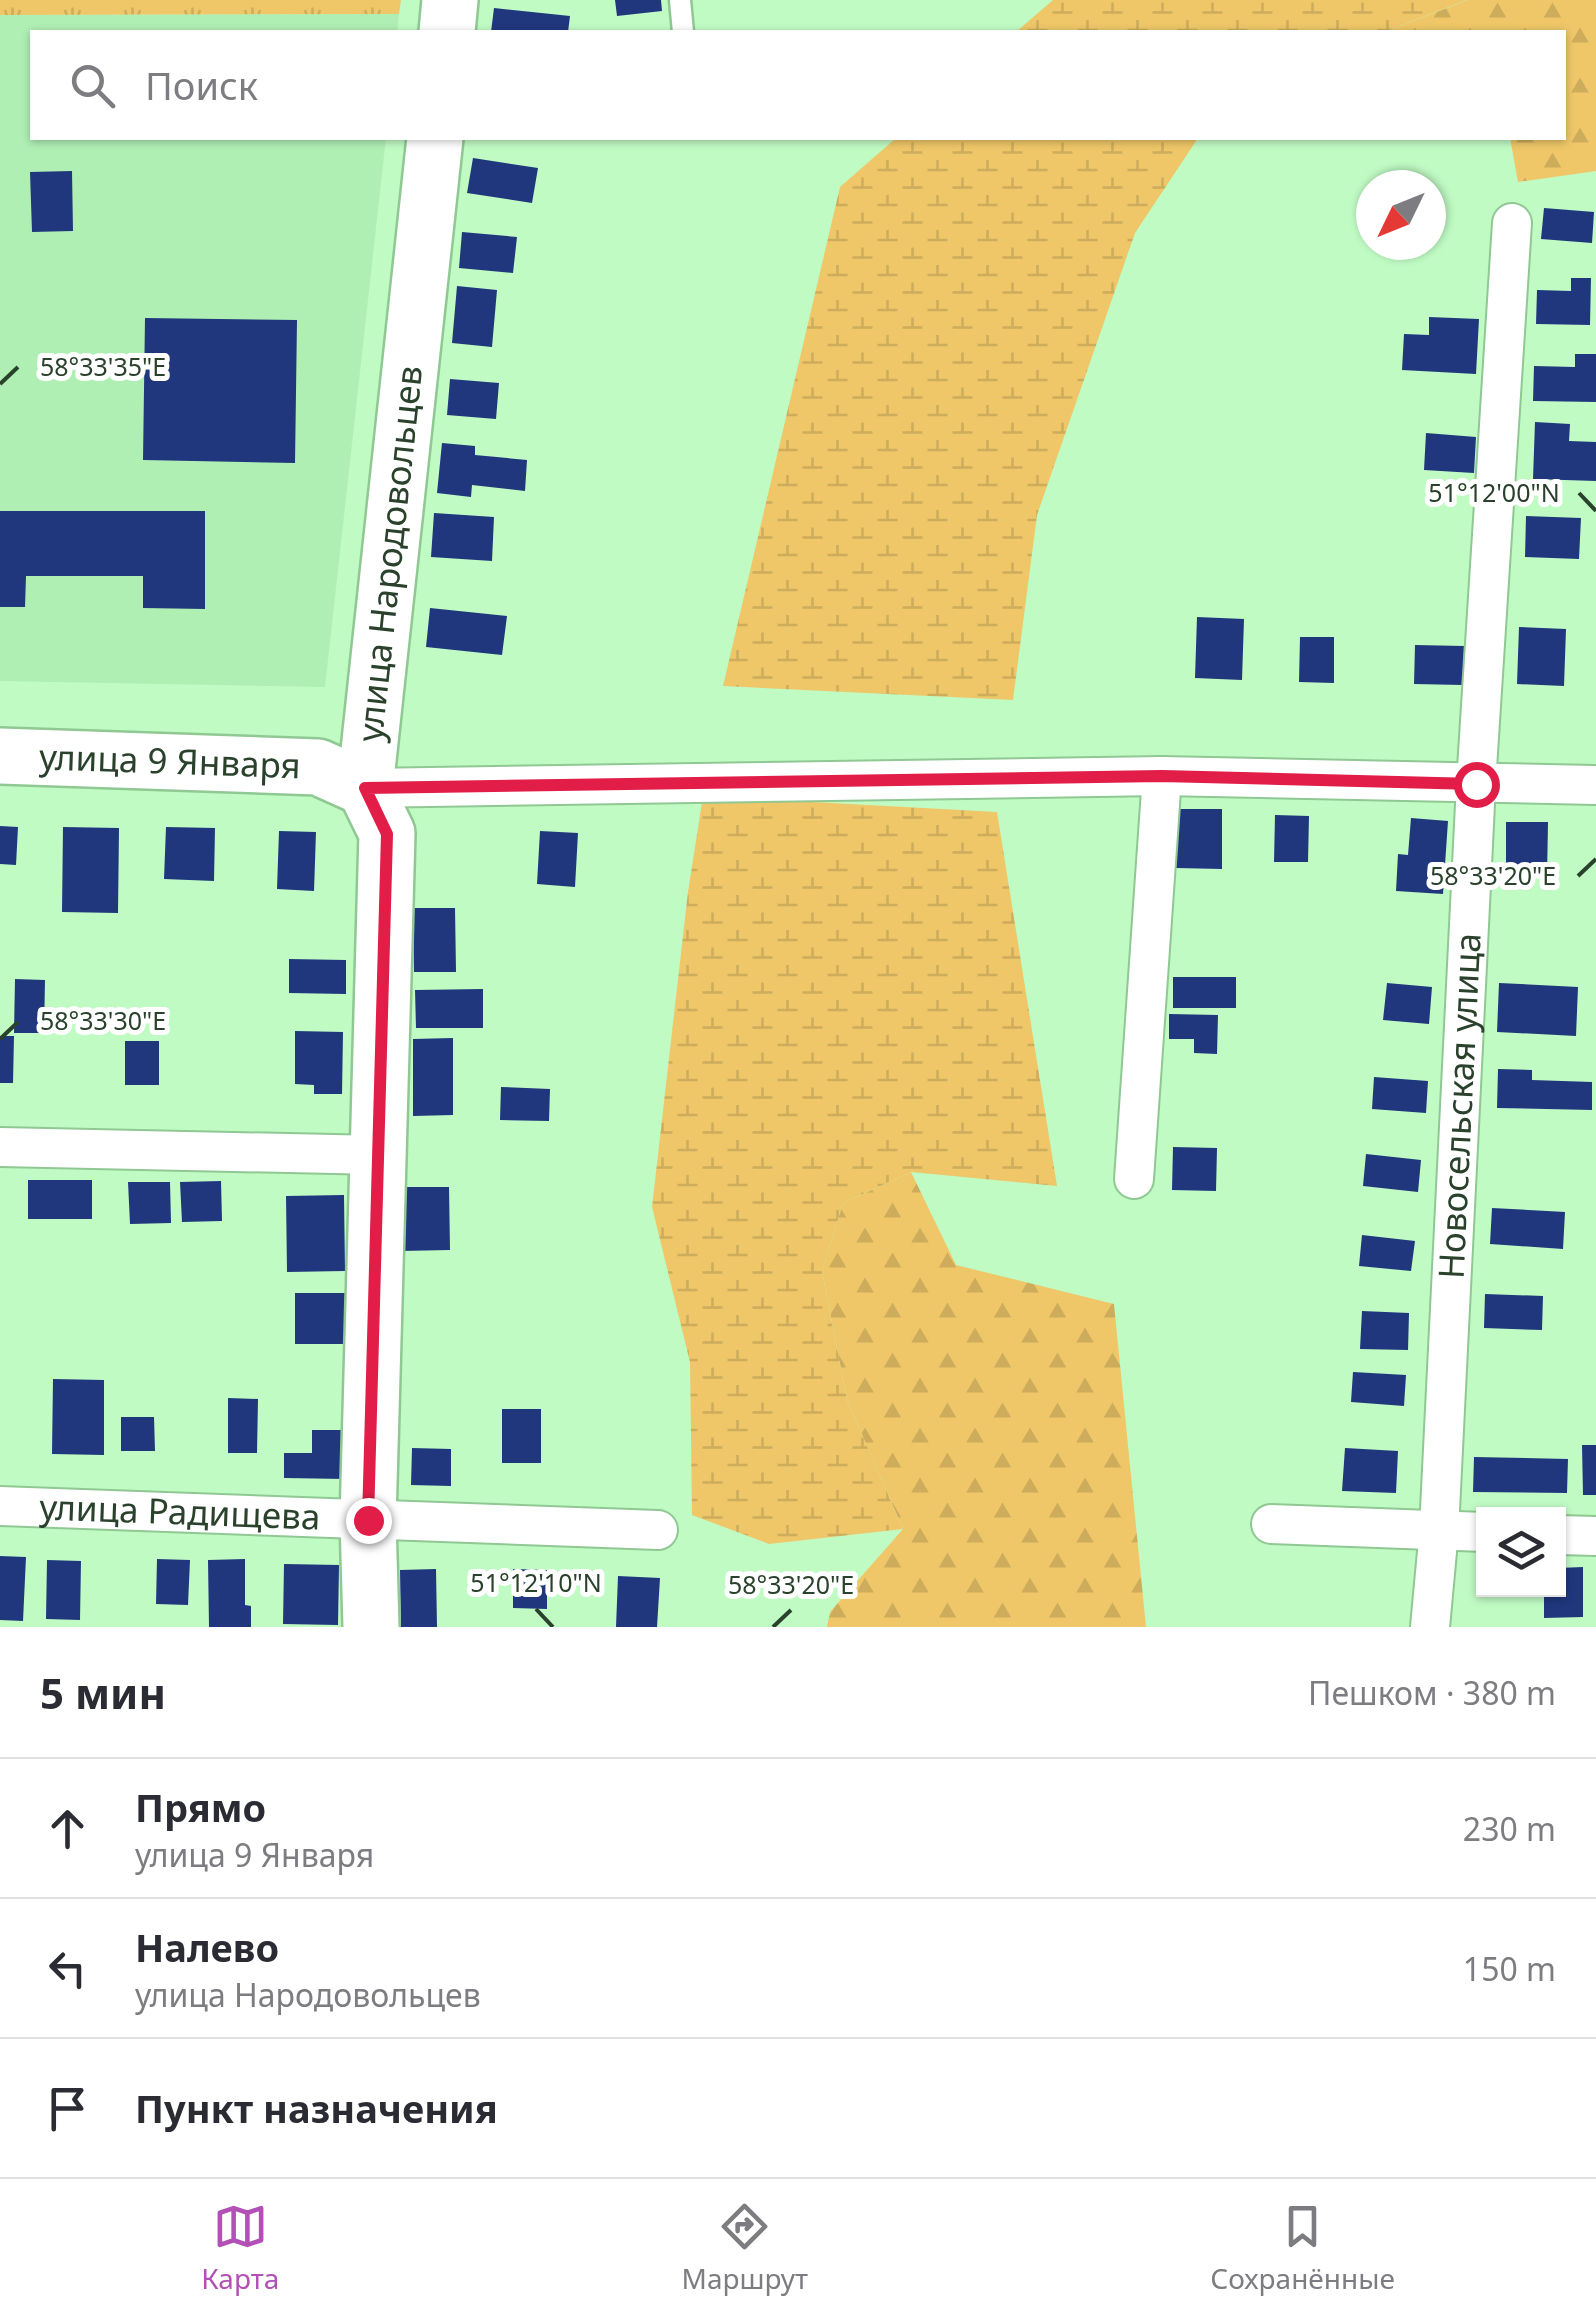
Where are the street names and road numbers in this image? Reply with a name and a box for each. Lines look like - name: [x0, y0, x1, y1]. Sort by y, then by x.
- street label: улица Народовольцев: [345, 363, 432, 744]
- street label: улица 9 Января: [38, 732, 302, 788]
- street label: Новосельская улица: [1426, 932, 1491, 1280]
- street label: улица Радищева: [39, 1482, 321, 1540]

